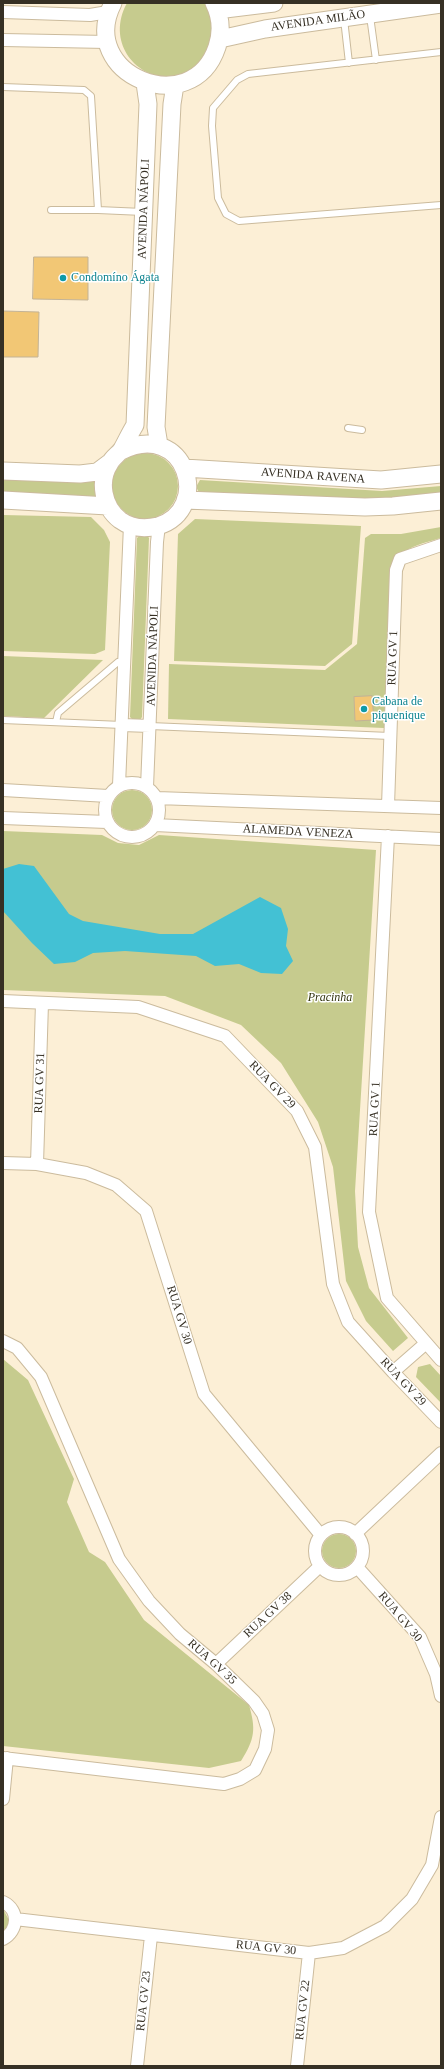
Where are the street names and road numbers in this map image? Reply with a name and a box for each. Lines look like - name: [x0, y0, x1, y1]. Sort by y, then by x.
- street label: AVENIDA MILÃO: [270, 7, 366, 35]
- street label: AVENIDA NÁPOLI: [135, 159, 153, 259]
- street label: AVENIDA RAVENA: [260, 465, 366, 487]
- street label: AVENIDA NÁPOLI: [144, 606, 162, 706]
- street label: RUA GV 1: [385, 630, 401, 686]
- street label: ALAMEDA VENEZA: [242, 822, 354, 842]
- street label: RUA GV 31: [32, 1052, 48, 1114]
- street label: RUA GV 29: [246, 1058, 298, 1112]
- street label: RUA GV 1: [366, 1081, 384, 1137]
- street label: RUA GV 30: [163, 1284, 195, 1346]
- street label: RUA GV 29: [377, 1355, 429, 1409]
- street label: RUA GV 38: [241, 1589, 295, 1641]
- street label: RUA GV 30: [375, 1589, 425, 1645]
- street label: RUA GV 35: [185, 1636, 239, 1688]
- street label: RUA GV 30: [235, 1938, 297, 1958]
- street label: RUA GV 23: [134, 1970, 154, 2032]
- street label: RUA GV 22: [293, 1979, 313, 2041]

